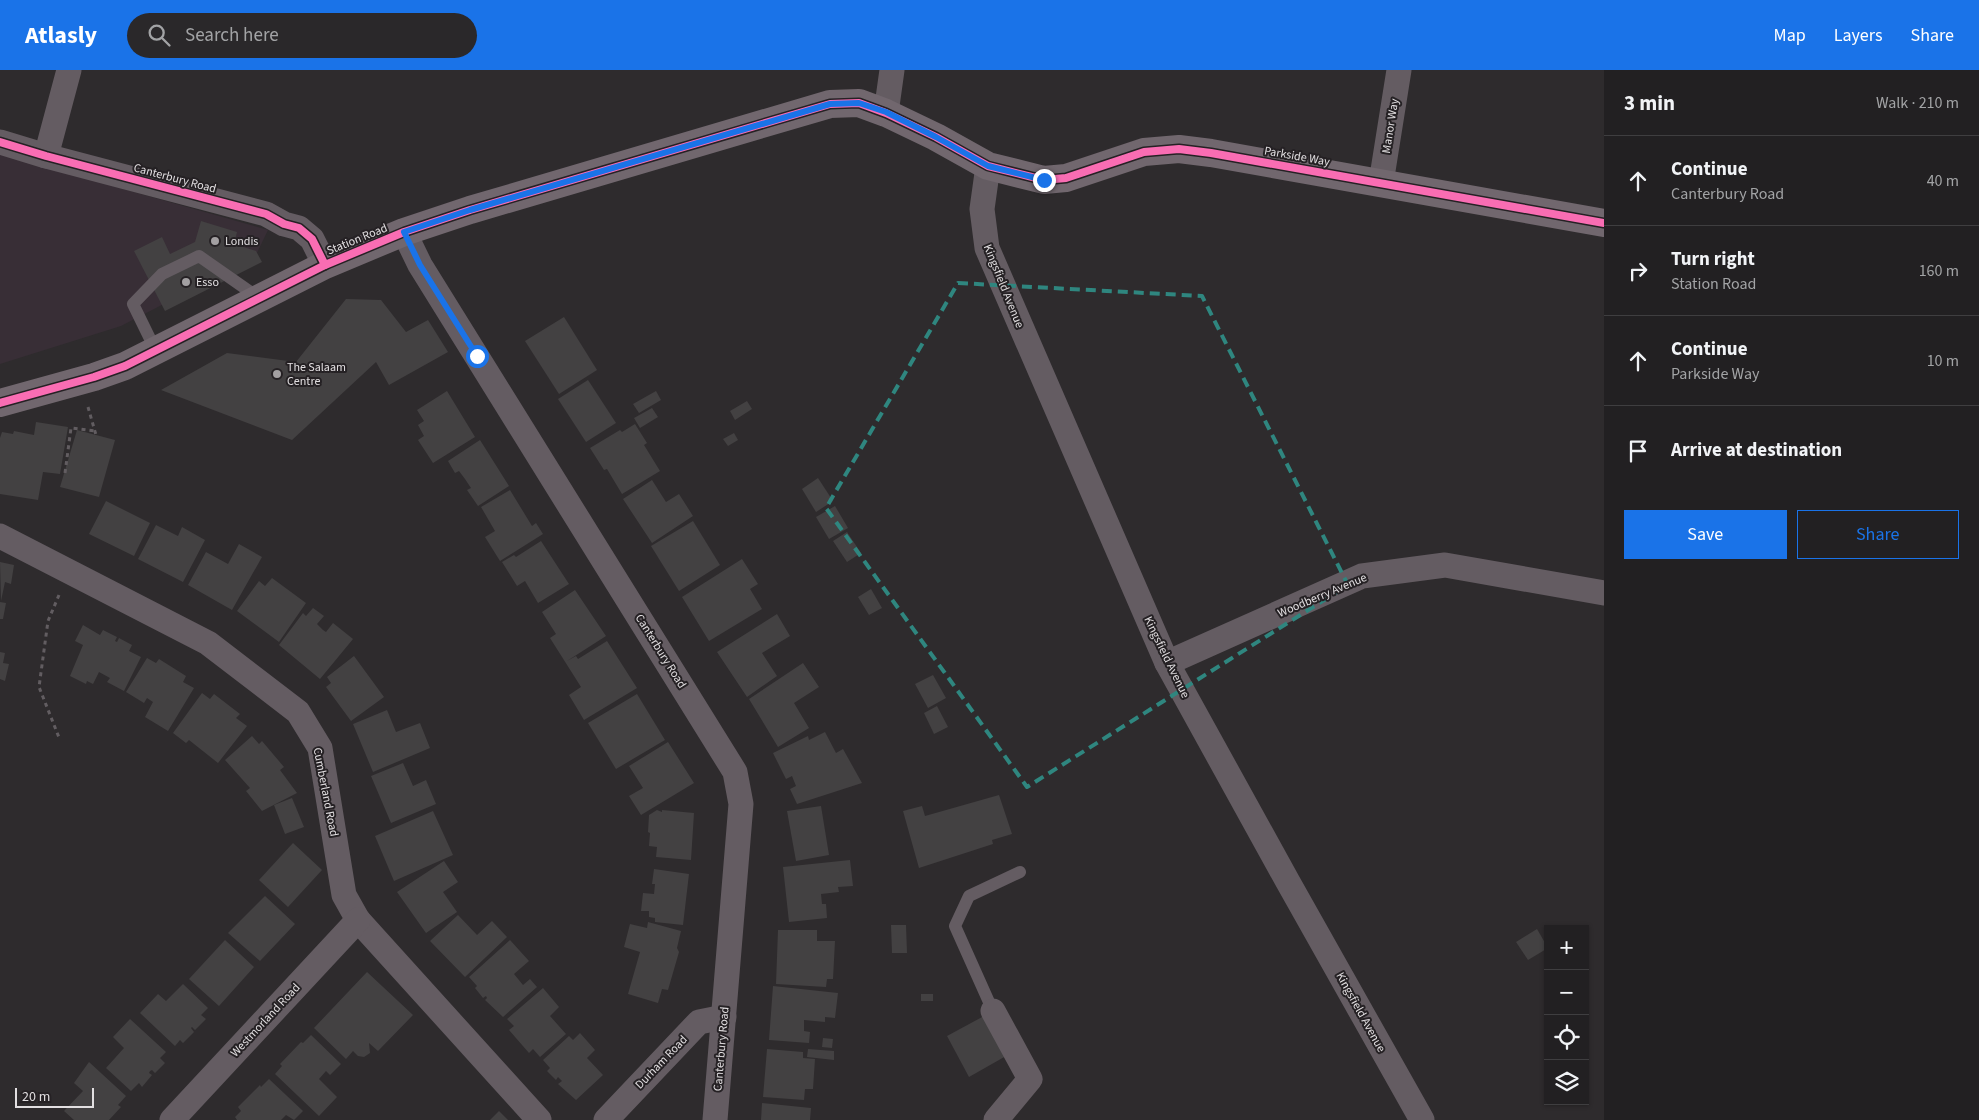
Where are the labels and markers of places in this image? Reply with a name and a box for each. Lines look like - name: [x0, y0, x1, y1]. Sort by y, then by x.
- place label: Londis: [225, 233, 258, 250]
- marker: Londis: [209, 235, 221, 247]
- place label: Esso: [196, 274, 219, 291]
- marker: Esso: [180, 276, 192, 288]
- place label: The Salaam Centre: [287, 359, 346, 390]
- marker: The Salaam Centre: [271, 368, 283, 380]

